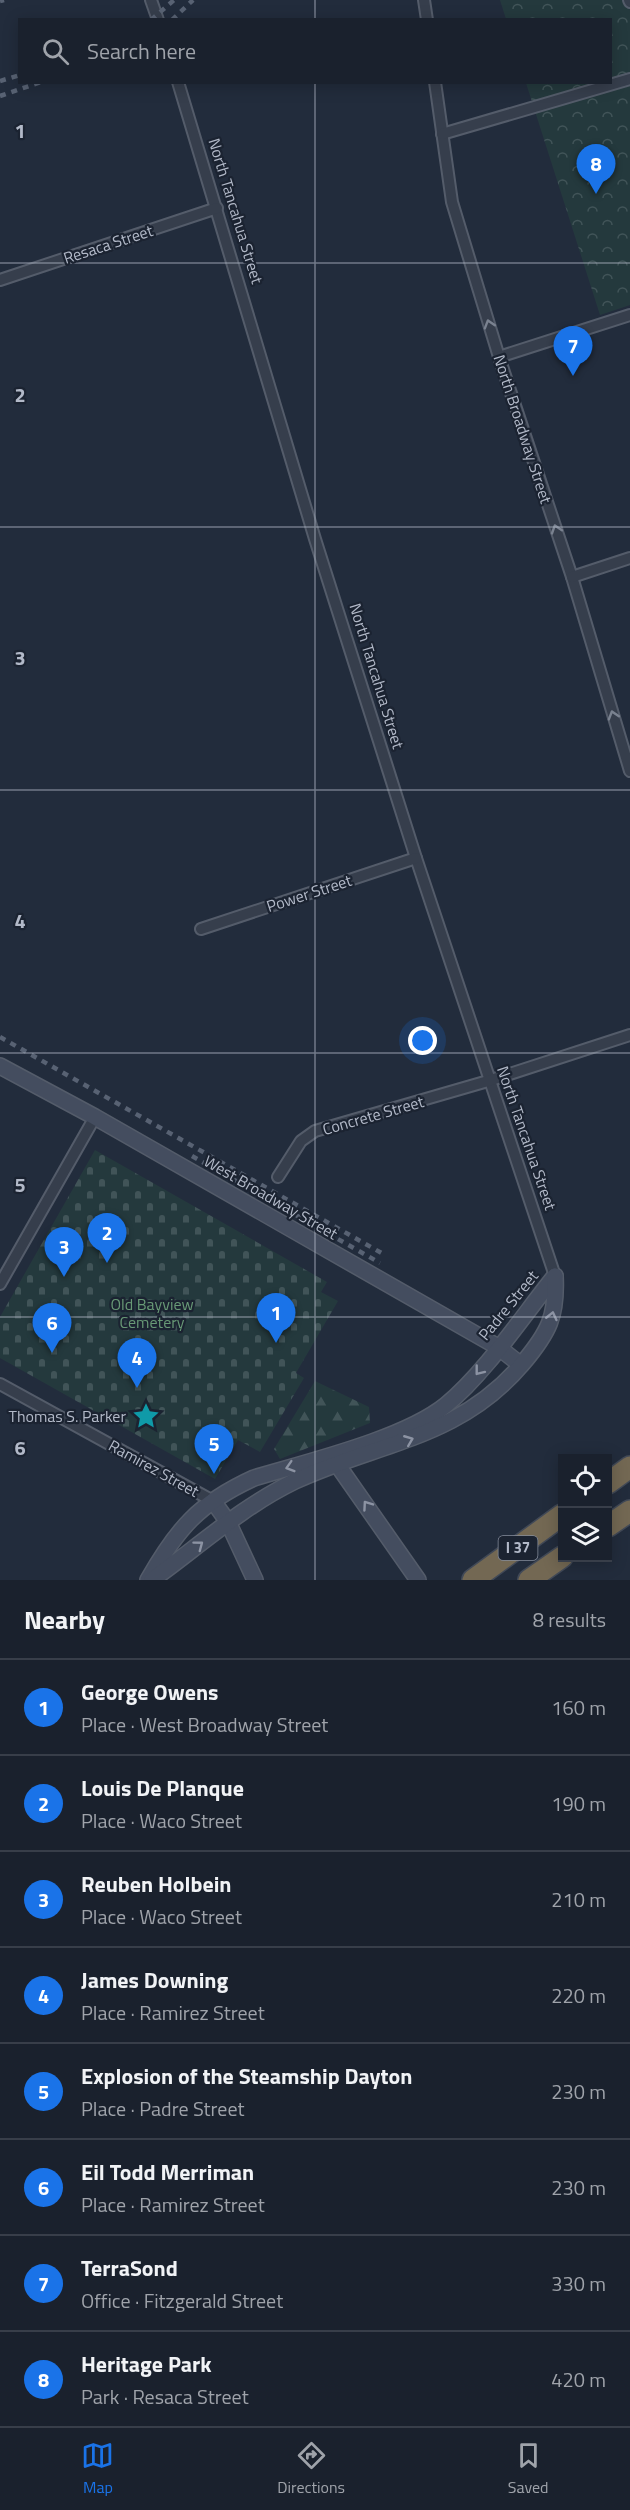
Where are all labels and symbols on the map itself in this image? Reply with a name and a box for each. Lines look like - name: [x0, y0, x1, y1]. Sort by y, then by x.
- text: 1: [14, 115, 26, 146]
- street label: North Tancahua Street: [202, 135, 270, 287]
- pin: 8: [576, 144, 616, 194]
- street label: Resaca Street: [60, 218, 156, 270]
- one-way arrow: [484, 319, 496, 329]
- pin: 7: [554, 326, 592, 376]
- street label: North Broadway Street: [488, 352, 559, 507]
- text: 2: [14, 379, 26, 410]
- one-way arrow: [551, 524, 564, 535]
- street label: North Tancahua Street: [343, 600, 411, 752]
- text: 3: [14, 642, 26, 673]
- one-way arrow: [608, 710, 620, 721]
- street label: Power Street: [263, 868, 355, 918]
- text: 4: [14, 905, 26, 936]
- your location: [408, 1026, 437, 1055]
- street label: North Tancahua Street: [491, 1063, 563, 1214]
- street label: Concrete Street: [319, 1089, 427, 1141]
- street label: West Broadway Street: [200, 1149, 343, 1245]
- text: 5: [14, 1169, 26, 1200]
- pin: 2: [88, 1214, 126, 1263]
- pin: 3: [44, 1228, 84, 1277]
- street label: Padre Street: [472, 1264, 544, 1345]
- park label: Old Bayview Cemetery: [110, 1292, 194, 1334]
- pin: 1: [256, 1294, 296, 1343]
- pin: 6: [32, 1304, 72, 1353]
- one-way arrow: [545, 1311, 558, 1321]
- pin: 4: [118, 1338, 156, 1388]
- one-way arrow: [476, 1364, 487, 1375]
- place icon: Thomas S. Parker: [131, 1401, 161, 1431]
- place label: Thomas S. Parker: [9, 1404, 126, 1428]
- pin: 5: [194, 1424, 234, 1474]
- text: 6: [14, 1432, 26, 1463]
- street label: Ramirez Street: [104, 1433, 204, 1503]
- one-way arrow: [403, 1435, 414, 1447]
- one-way arrow: [285, 1460, 296, 1472]
- one-way arrow: [363, 1501, 374, 1512]
- road number: I 37: [498, 1536, 538, 1560]
- one-way arrow: [192, 1541, 203, 1552]

